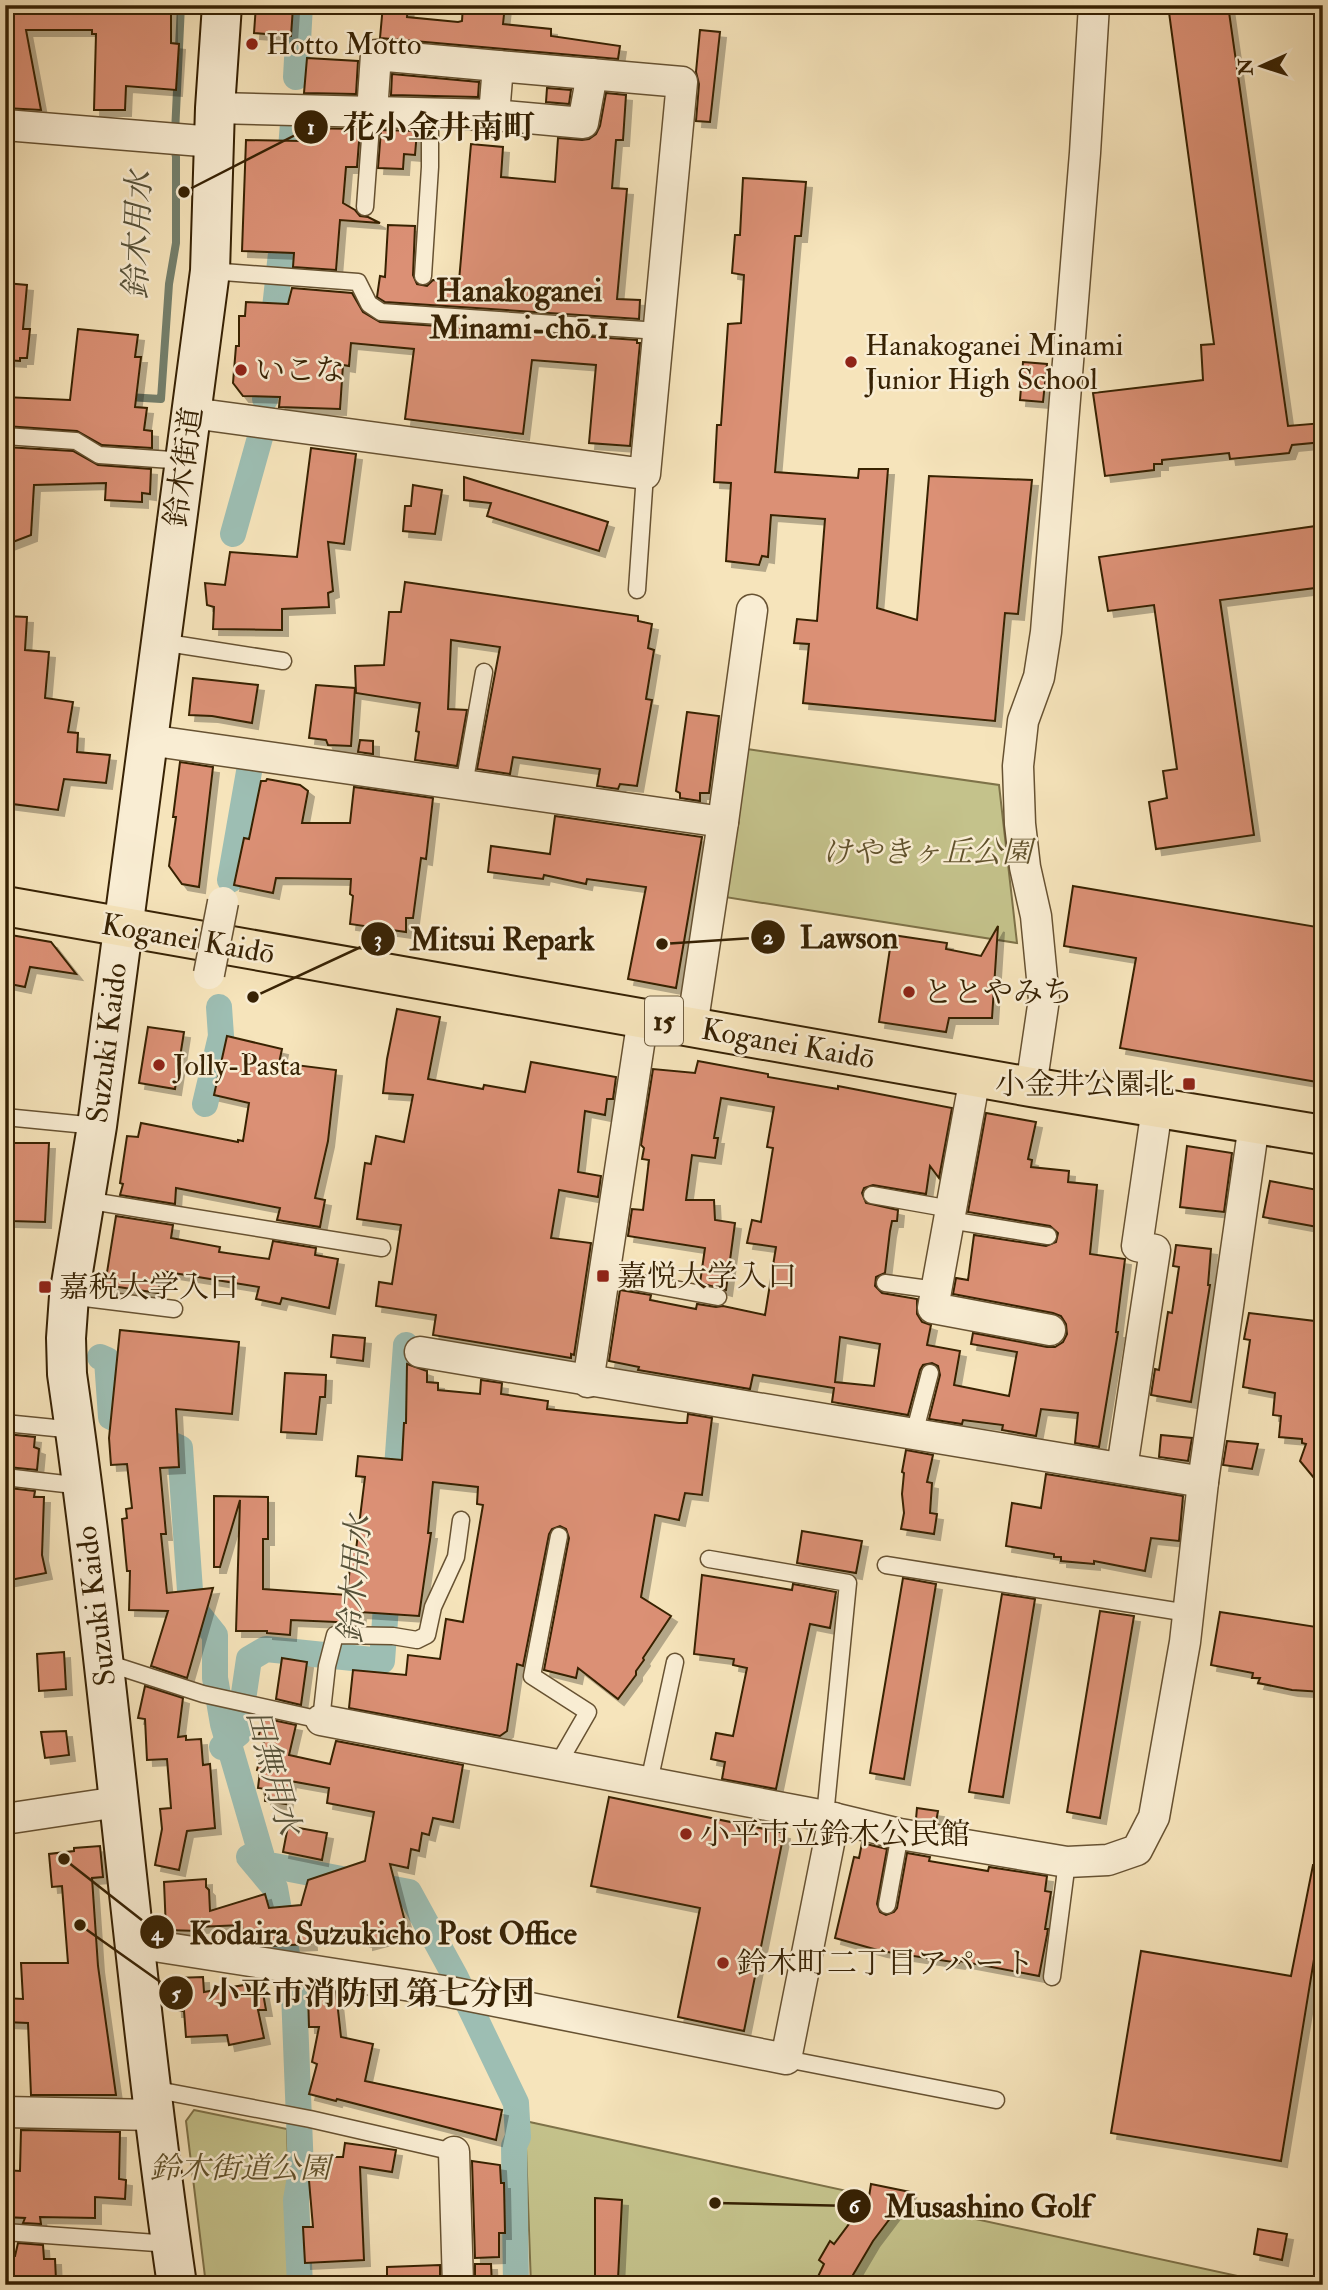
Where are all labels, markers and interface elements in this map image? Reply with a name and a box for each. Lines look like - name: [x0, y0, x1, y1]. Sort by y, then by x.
- place label: Hotto Motto: [266, 26, 421, 63]
- north arrow: [1226, 32, 1296, 102]
- marker: Hotto Motto: [244, 36, 260, 52]
- text: N: [1234, 57, 1259, 77]
- callout: 花小金井南町: [294, 100, 549, 153]
- text: 花小金井南町: [343, 108, 535, 148]
- text: 1: [307, 114, 315, 141]
- water label: 鈴木用水: [116, 167, 160, 300]
- district label: Hanakoganei Minami-chō 1: [428, 271, 609, 348]
- place label: Hanakoganei Minami Junior High School: [864, 327, 1123, 398]
- place label: いこな: [255, 352, 345, 389]
- marker: Hanakoganei Minami Junior High School: [843, 354, 859, 370]
- marker: いこな: [233, 362, 249, 378]
- street label: 鈴木街道: [157, 405, 211, 529]
- park label: けやきヶ丘公園: [822, 834, 1037, 871]
- street label: Koganei Kaidō: [99, 906, 277, 972]
- callout: Lawson: [751, 910, 912, 963]
- callout: Mitsui Repark: [360, 912, 608, 965]
- text: Lawson: [800, 918, 899, 958]
- text: Mitsui Repark: [409, 920, 595, 960]
- text: 2: [763, 924, 774, 951]
- text: 3: [374, 926, 382, 953]
- street label: Suzuki Kaido: [79, 961, 135, 1125]
- place label: ととやみち: [923, 974, 1073, 1011]
- marker: ととやみち: [901, 984, 917, 1000]
- road number: 15: [645, 996, 683, 1046]
- street label: Koganei Kaidō: [699, 1011, 877, 1077]
- place label: Jolly-Pasta: [172, 1047, 302, 1084]
- marker: Jolly-Pasta: [151, 1057, 167, 1073]
- place label: 小金井公園北: [995, 1066, 1175, 1103]
- marker: 小金井公園北: [1181, 1076, 1197, 1092]
- place label: 嘉悦大学入口: [617, 1258, 797, 1295]
- marker: 嘉悦大学入口: [595, 1268, 611, 1284]
- place label: 嘉税大学入口: [59, 1269, 239, 1306]
- marker: 嘉税大学入口: [37, 1279, 53, 1295]
- water label: 鈴木用水: [331, 1511, 380, 1644]
- street label: Suzuki Kaido: [68, 1524, 124, 1688]
- water label: 田無用水: [237, 1705, 310, 1842]
- place label: 小平市立鈴木公民館: [700, 1816, 970, 1853]
- marker: 小平市立鈴木公民館: [678, 1826, 694, 1842]
- callout: Kodaira Suzukicho Post Office: [140, 1906, 590, 1959]
- text: Kodaira Suzukicho Post Office: [189, 1914, 577, 1954]
- text: 4: [150, 1920, 164, 1947]
- place label: 鈴木町二丁目アパート: [737, 1945, 1035, 1982]
- marker: 鈴木町二丁目アパート: [715, 1955, 731, 1971]
- callout: 小平市消防団 第七分団: [159, 1967, 548, 2020]
- text: 小平市消防団 第七分団: [208, 1974, 534, 2014]
- text: 5: [171, 1980, 181, 2007]
- park label: 鈴木街道公園: [150, 2150, 335, 2187]
- callout: Musashino Golf: [836, 2179, 1106, 2232]
- text: Musashino Golf: [884, 2187, 1097, 2227]
- text: 6: [849, 2193, 861, 2220]

